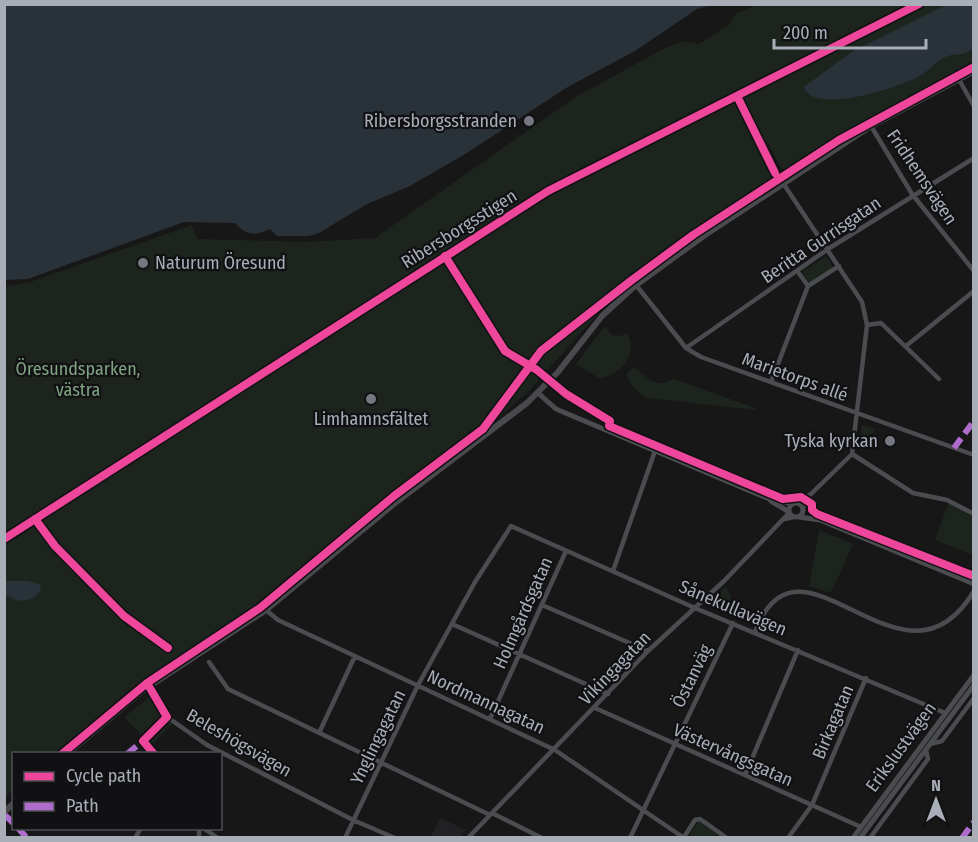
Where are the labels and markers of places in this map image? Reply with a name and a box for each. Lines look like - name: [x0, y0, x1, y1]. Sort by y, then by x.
- place label: Ribersborgsstranden: [364, 110, 517, 132]
- marker: Ribersborgsstranden: [522, 114, 536, 128]
- place label: Naturum Öresund: [155, 252, 286, 274]
- marker: Naturum Öresund: [136, 256, 150, 270]
- marker: Limhamnsfältet: [364, 392, 378, 406]
- place label: Limhamnsfältet: [314, 408, 428, 430]
- place label: Tyska kyrkan: [785, 430, 878, 452]
- marker: Tyska kyrkan: [883, 434, 897, 448]

